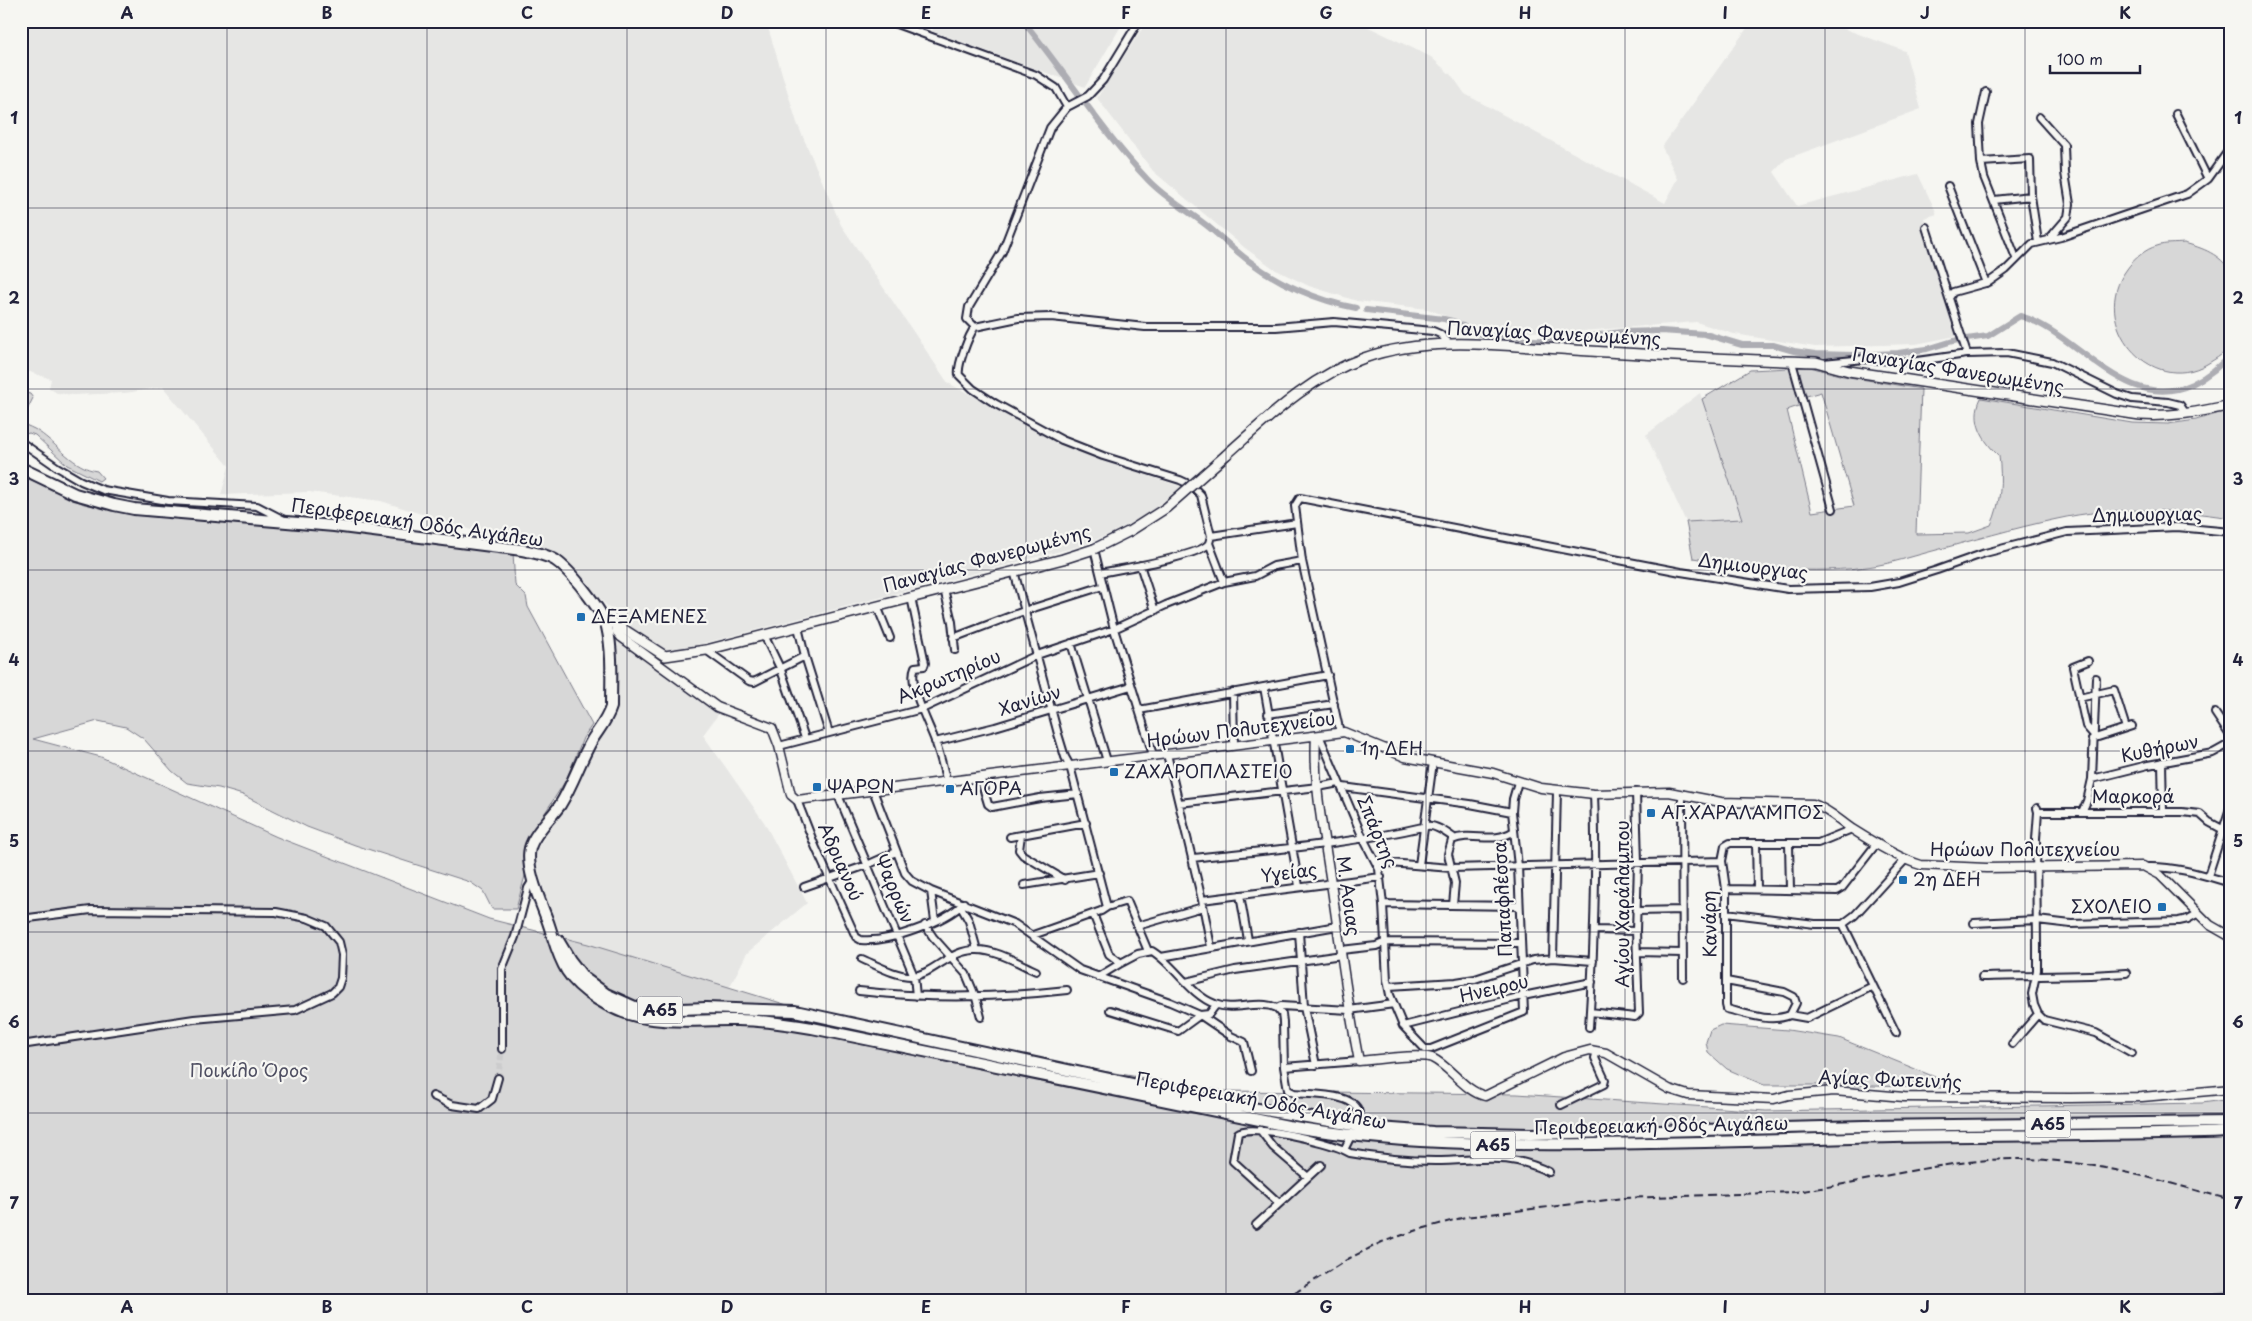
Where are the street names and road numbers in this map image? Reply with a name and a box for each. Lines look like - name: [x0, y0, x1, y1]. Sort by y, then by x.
- street label: Παναγίας Φανερωμένης: [1447, 313, 1662, 352]
- street label: Παναγίας Φανερωμένης: [1850, 339, 2066, 400]
- street label: Περιφερειακή Οδός Αιγάλεω: [289, 490, 545, 553]
- street label: Δημιουργιας: [2092, 499, 2202, 528]
- street label: Παναγίας Φανερωμένης: [880, 517, 1093, 598]
- street label: Δημιουργιας: [1697, 545, 1810, 586]
- street label: Ακρωτηρίου: [892, 642, 1005, 710]
- street label: Χανίων: [995, 677, 1064, 722]
- street label: Ηρώων Πολυτεχνείου: [1145, 704, 1337, 753]
- street label: Κυθήρων: [2118, 727, 2201, 768]
- street label: Μαρκορά: [2092, 782, 2174, 809]
- street label: Σπάρτης: [1351, 791, 1406, 872]
- street label: Αδριανού: [812, 818, 871, 905]
- street label: Αγίου Χαράλαμπου: [1608, 820, 1635, 988]
- street label: Ηρώων Πολυτεχνείου: [1930, 835, 2120, 862]
- street label: Παπαφλέσσα: [1485, 840, 1518, 958]
- street label: Ψαρρών: [869, 850, 922, 927]
- street label: Μ. Ασιας: [1331, 854, 1368, 937]
- street label: Υγείας: [1259, 855, 1319, 888]
- street label: Κανάρη: [1694, 890, 1723, 958]
- street label: Ηνειρου: [1456, 967, 1531, 1009]
- road number: Α65: [638, 996, 682, 1024]
- street label: Αγίας Φωτεινής: [1818, 1063, 1962, 1094]
- street label: Περιφερειακή Οδός Αιγάλεω: [1134, 1064, 1389, 1135]
- street label: Περιφερειακή Οδός Αιγάλεω: [1533, 1109, 1788, 1140]
- road number: Α65: [2026, 1110, 2070, 1138]
- road number: Α65: [1470, 1132, 1516, 1158]

